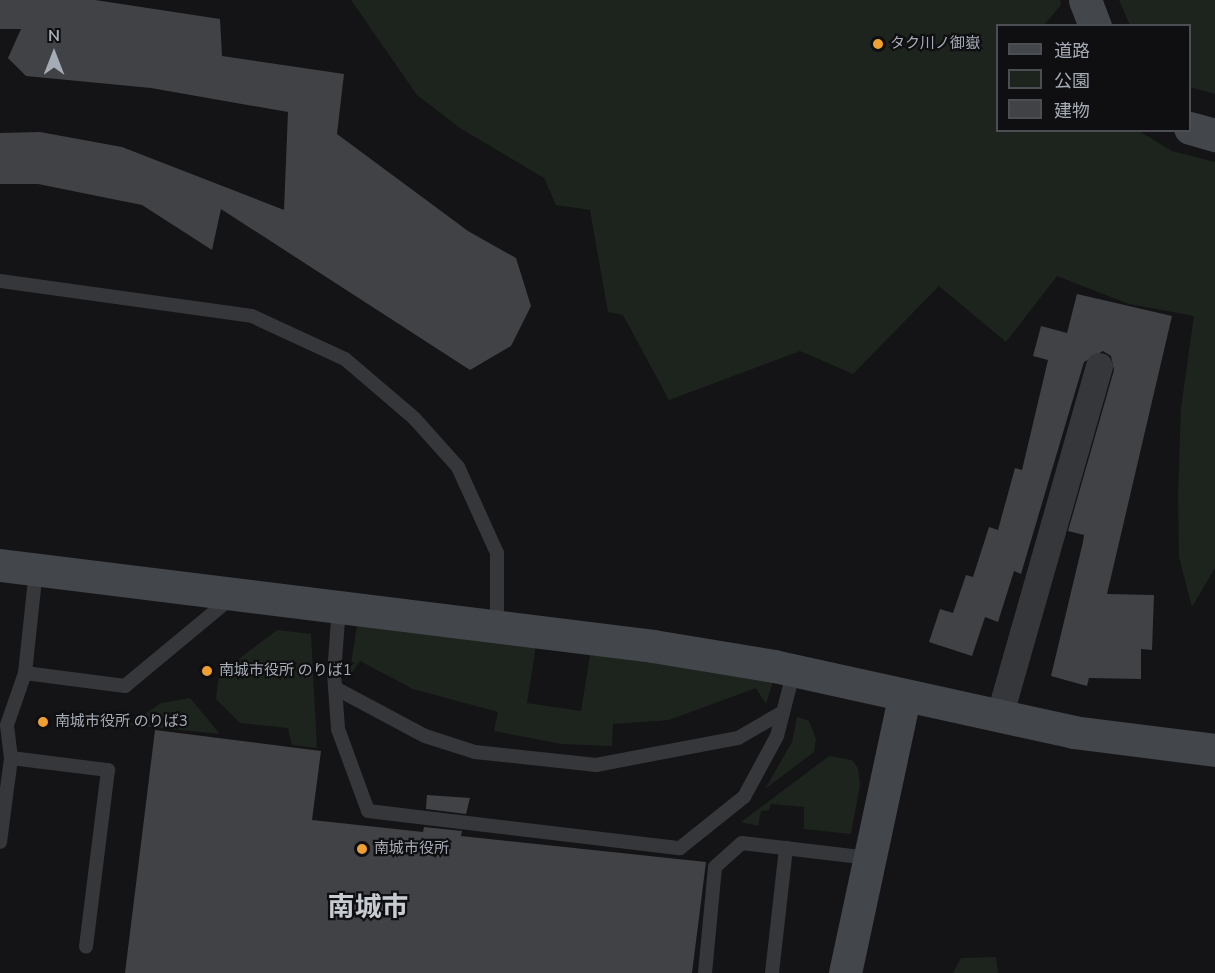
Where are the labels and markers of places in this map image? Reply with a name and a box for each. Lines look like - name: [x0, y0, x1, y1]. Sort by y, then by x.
- place label: タク川ノ御嶽: [890, 35, 980, 53]
- marker: タク川ノ御嶽: [871, 37, 885, 51]
- place label: 南城市役所 のりば1: [219, 662, 352, 680]
- marker: 南城市役所 のりば1: [200, 664, 214, 678]
- place label: 南城市役所 のりば3: [55, 713, 188, 731]
- marker: 南城市役所 のりば3: [36, 715, 50, 729]
- place label: 南城市役所: [374, 840, 449, 858]
- marker: 南城市役所: [355, 842, 369, 856]

